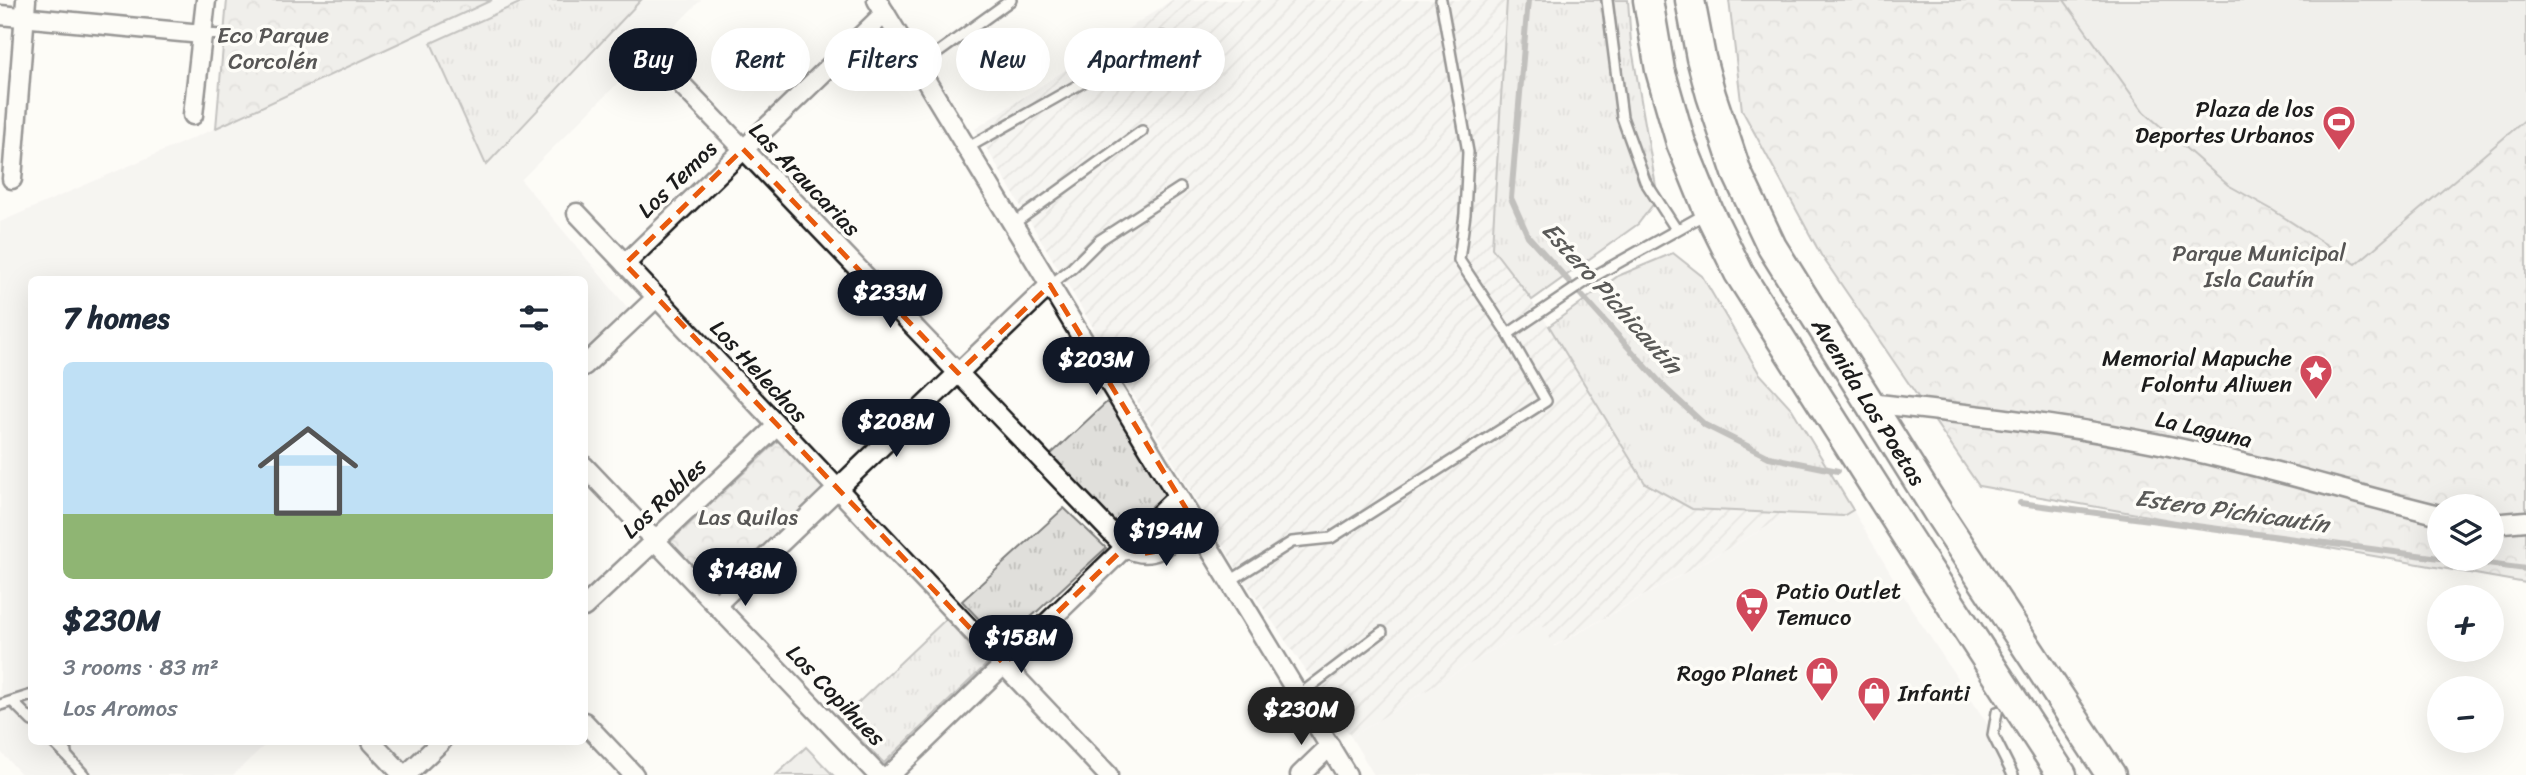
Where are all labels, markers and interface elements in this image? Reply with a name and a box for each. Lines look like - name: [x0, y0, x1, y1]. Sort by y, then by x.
- park label: Eco Parque Corcolén: [217, 15, 329, 82]
- chip: Buy: [609, 28, 697, 91]
- chip: Rent: [711, 28, 810, 91]
- chip: Filters: [824, 28, 942, 91]
- chip: New: [956, 28, 1050, 91]
- chip: Apartment: [1064, 28, 1225, 91]
- place label: Plaza de los Deportes Urbanos: [2135, 89, 2314, 156]
- sports icon: Plaza de los Deportes Urbanos: [2320, 103, 2358, 152]
- street label: Las Araucarias: [738, 112, 871, 247]
- street label: Los Temos: [627, 130, 728, 229]
- water label: Estero Pichicautín: [1531, 212, 1695, 387]
- park label: Parque Municipal Isla Cautín: [2172, 233, 2346, 300]
- pin: $233M: [841, 270, 939, 330]
- text: $233M: [854, 272, 926, 313]
- text: 7 homes: [63, 291, 170, 345]
- icon: filters: [515, 299, 553, 337]
- street label: Avenida Los Poetas: [1799, 309, 1937, 495]
- street label: Los Helechos: [699, 310, 818, 433]
- pin: $203M: [1047, 338, 1145, 397]
- place label: Memorial Mapuche Folontu Aliwen: [2102, 338, 2292, 405]
- text: $203M: [1059, 339, 1133, 380]
- place icon: Memorial Mapuche Folontu Aliwen: [2297, 352, 2335, 401]
- street label: La Laguna: [2151, 398, 2256, 461]
- pin: $208M: [847, 400, 945, 459]
- text: $208M: [858, 401, 934, 442]
- icon: home: [245, 408, 371, 534]
- street label: Los Robles: [612, 447, 717, 549]
- water label: Estero Pichicautín: [2133, 477, 2334, 546]
- map controls: [2427, 494, 2504, 753]
- button: layers: [2427, 494, 2504, 571]
- park label: Las Quilas: [698, 497, 798, 538]
- pin: $194M: [1117, 508, 1215, 568]
- text: $194M: [1130, 510, 1202, 551]
- pin: $148M: [696, 548, 794, 608]
- text: $148M: [709, 550, 781, 591]
- place label: Patio Outlet Temuco: [1776, 571, 1901, 638]
- supermarket icon: Patio Outlet Temuco: [1733, 585, 1771, 634]
- button: +: [2427, 585, 2504, 662]
- text: $230M: [63, 593, 160, 647]
- pin: $158M: [972, 616, 1070, 675]
- text: $158M: [985, 617, 1057, 658]
- street label: Los Copihues: [776, 634, 896, 757]
- text: 3 rooms · 83 m²: [63, 647, 219, 688]
- place label: Rogo Planet: [1677, 653, 1798, 694]
- shop icon: Rogo Planet: [1803, 654, 1841, 703]
- place label: Infanti: [1897, 673, 1971, 714]
- shop icon: Infanti: [1855, 674, 1893, 723]
- button: −: [2427, 676, 2504, 753]
- text: Los Aromos: [63, 688, 178, 729]
- pin: $230M: [1252, 688, 1350, 747]
- text: $230M: [1264, 689, 1338, 730]

